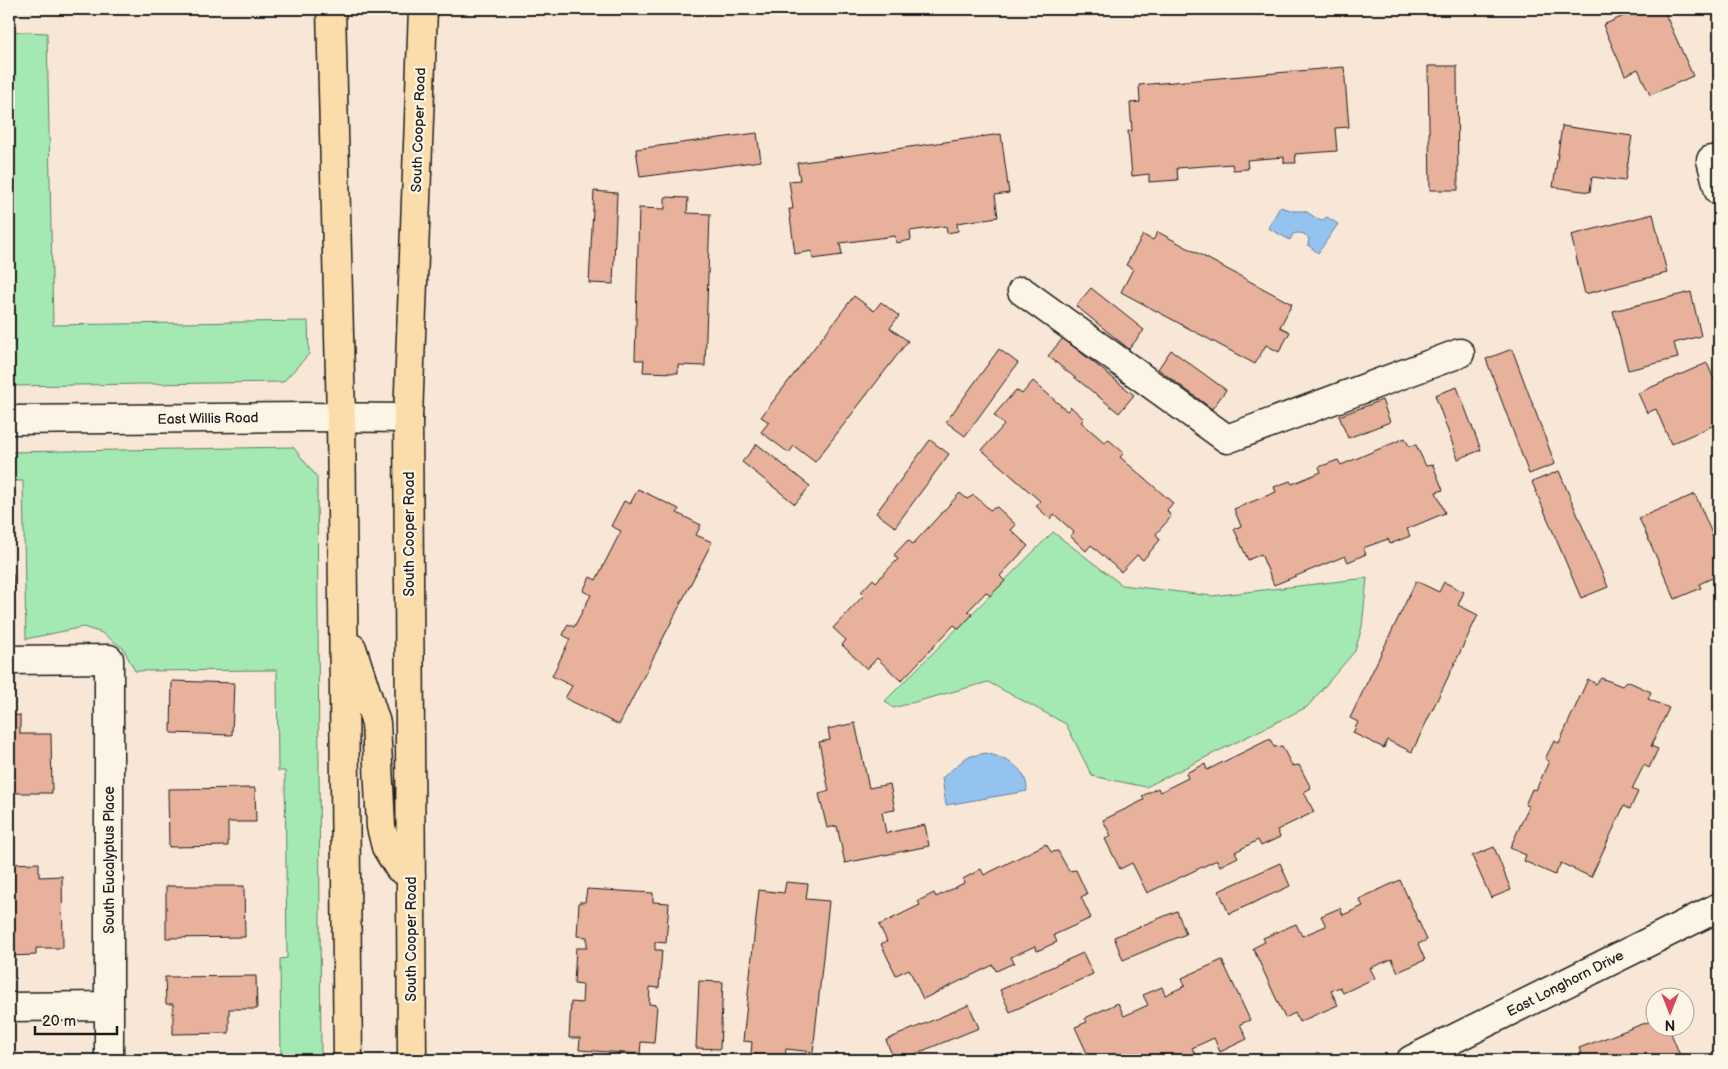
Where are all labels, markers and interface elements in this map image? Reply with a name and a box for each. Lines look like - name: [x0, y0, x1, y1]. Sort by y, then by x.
- street label: South Cooper Road: [408, 67, 429, 193]
- street label: East Willis Road: [157, 409, 259, 428]
- street label: South Cooper Road: [401, 472, 418, 596]
- street label: South Eucalyptus Place: [101, 786, 118, 934]
- street label: South Cooper Road: [403, 877, 420, 1001]
- street label: East Longhorn Drive: [1504, 947, 1627, 1020]
- north arrow: [1646, 986, 1696, 1036]
- scale bar: [35, 1004, 118, 1036]
- text: 20 m: [42, 1012, 76, 1031]
- text: N: [1665, 1016, 1675, 1033]

